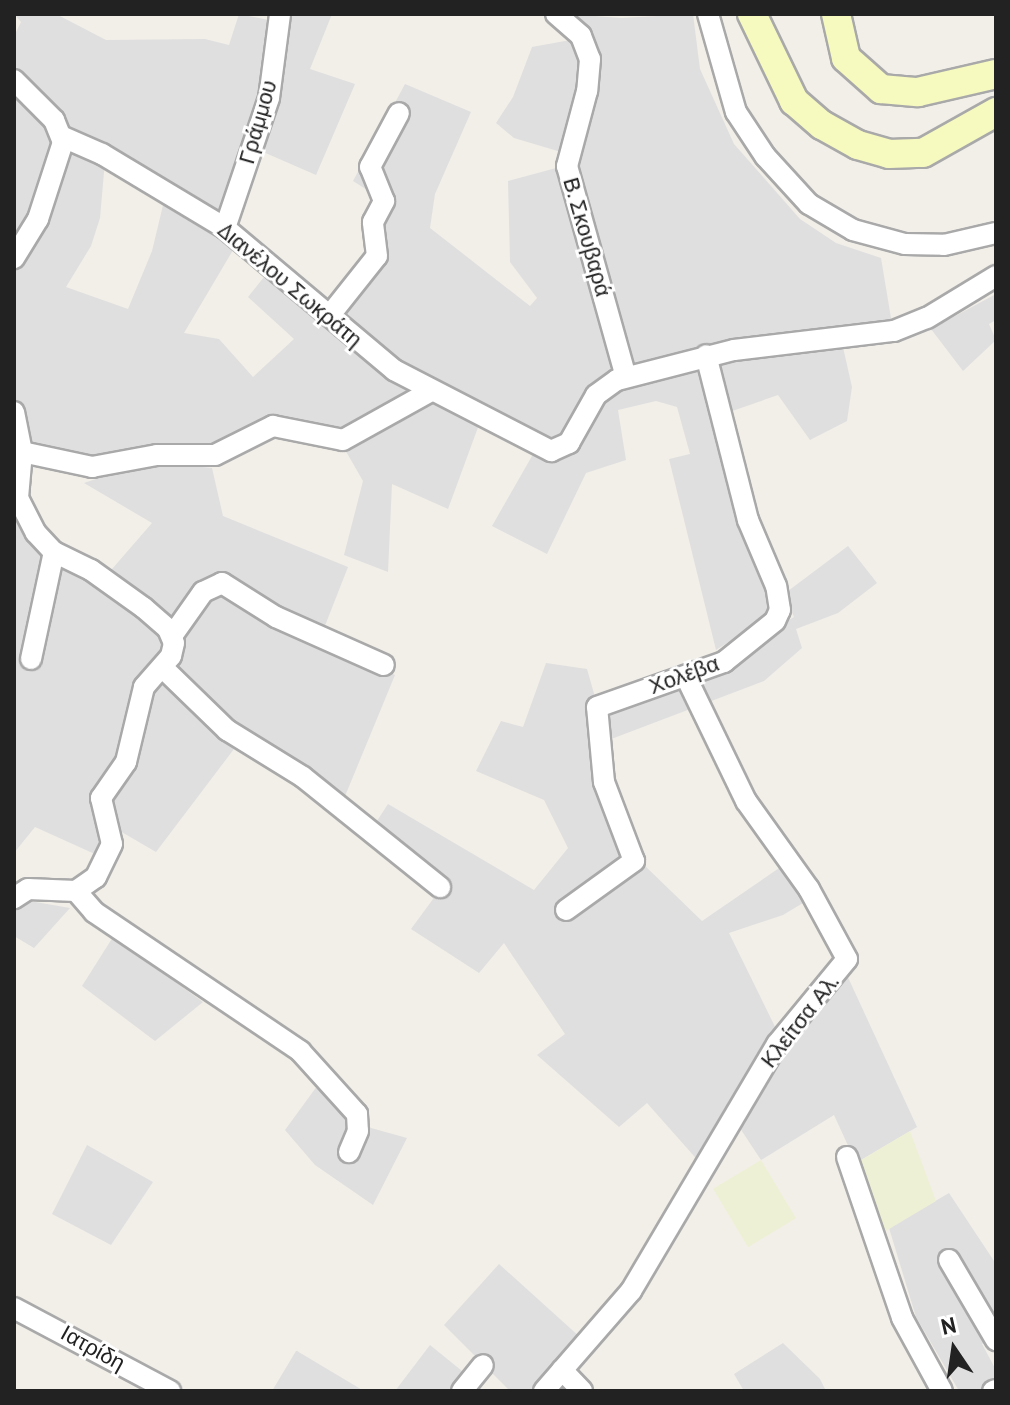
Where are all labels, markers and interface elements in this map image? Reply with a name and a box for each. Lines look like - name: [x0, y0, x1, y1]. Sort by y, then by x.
- street label: Γράμμου: [233, 77, 283, 167]
- street label: Β. Σκουβαρά: [557, 174, 617, 300]
- street label: Διανέλου Σωκράτη: [213, 217, 367, 353]
- street label: Χολέβα: [645, 650, 723, 700]
- street label: Κλείτσα Αλ.: [755, 969, 845, 1073]
- north arrow: [914, 1309, 994, 1389]
- text: N: [938, 1310, 959, 1341]
- street label: Ιατρίδη: [56, 1320, 130, 1376]

